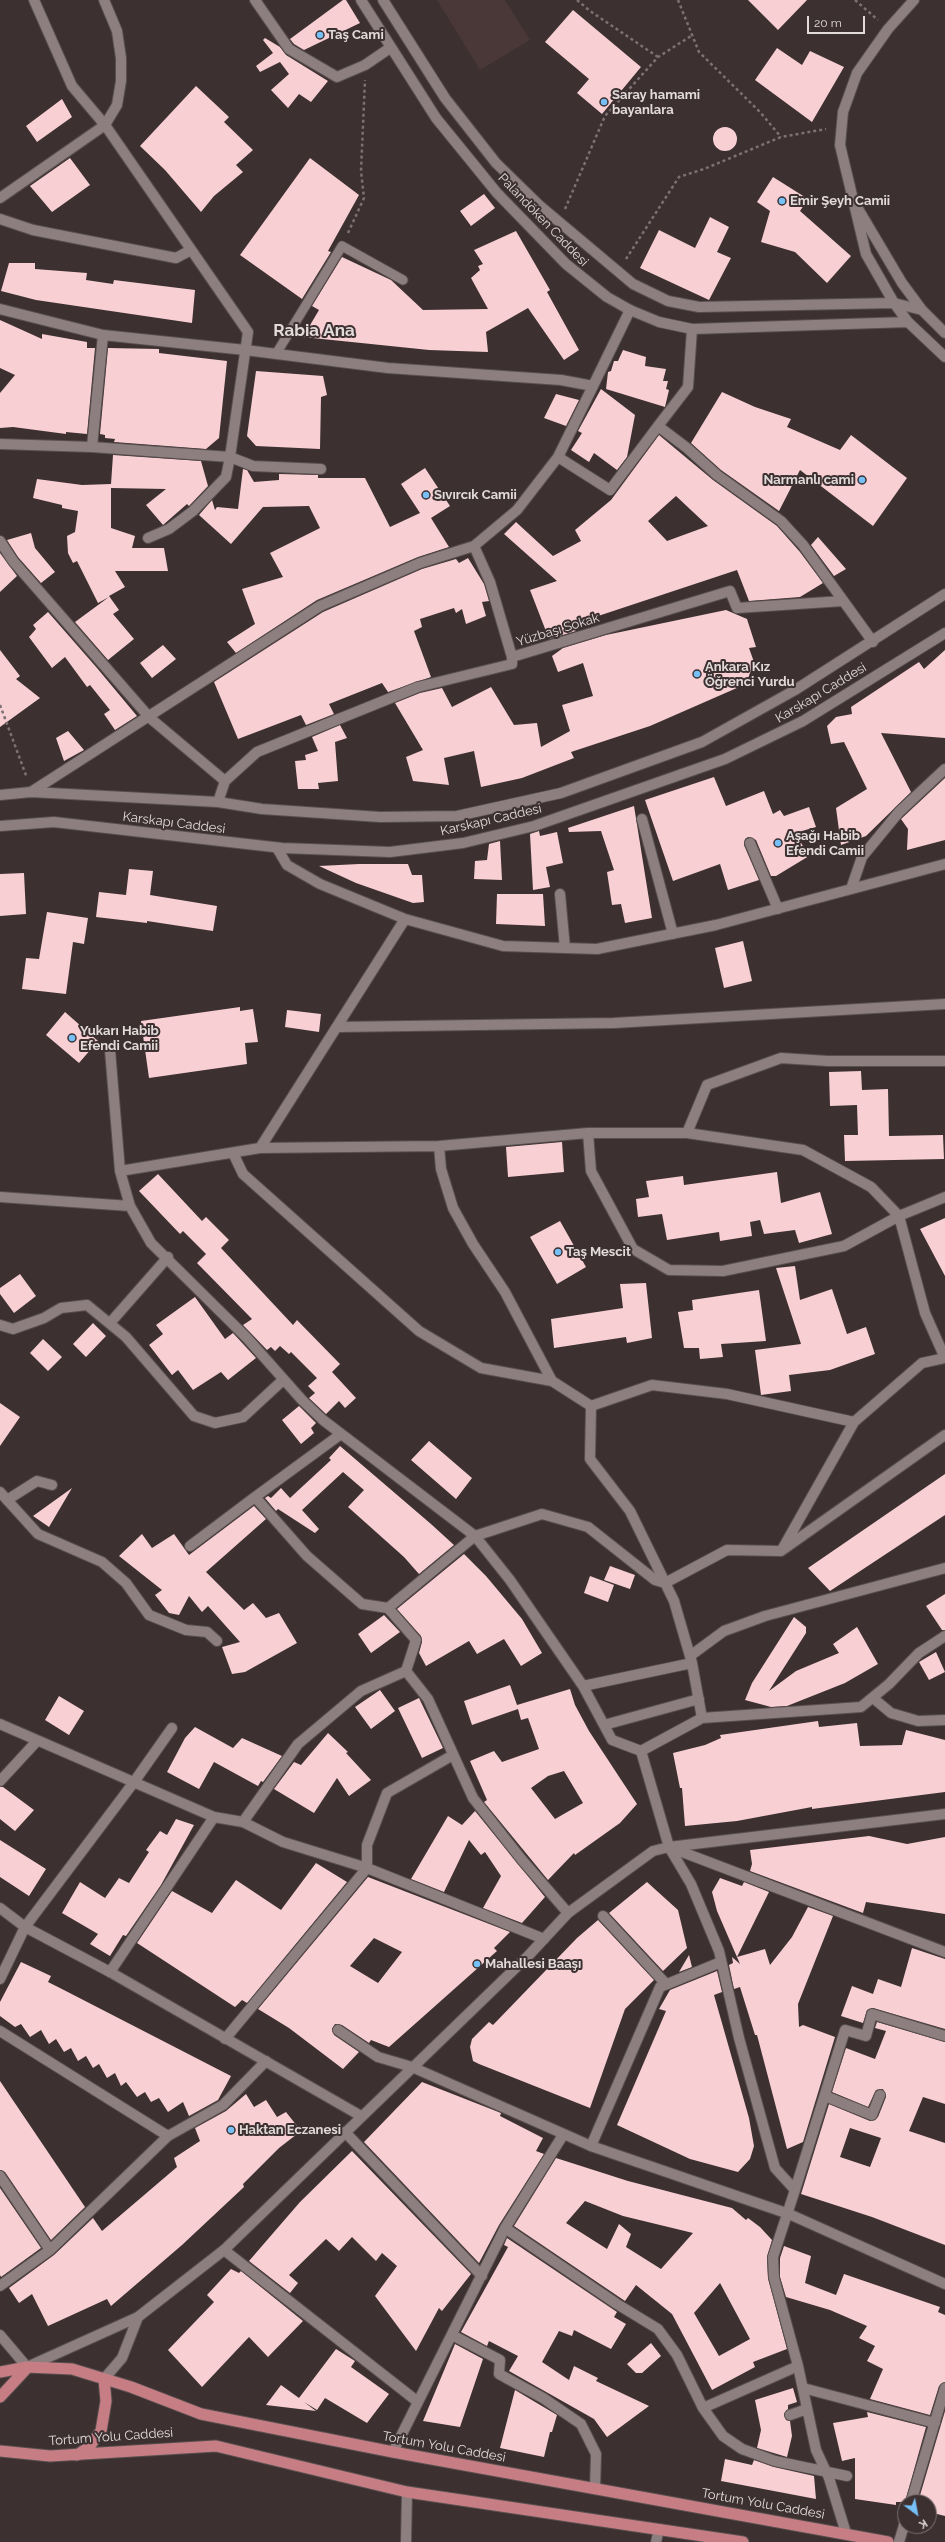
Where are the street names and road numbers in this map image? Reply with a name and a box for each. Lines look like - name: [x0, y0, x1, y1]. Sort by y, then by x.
- street label: Palandöken Caddesi: [495, 170, 591, 270]
- street label: Yüzbaşı Sokak: [515, 610, 601, 650]
- street label: Karskapı Caddesi: [773, 660, 869, 726]
- street label: Karskapı Caddesi: [439, 801, 543, 839]
- street label: Karskapı Caddesi: [122, 809, 226, 837]
- street label: Tortum Yolu Caddesi: [48, 2425, 174, 2449]
- street label: Tortum Yolu Caddesi: [381, 2428, 507, 2466]
- street label: Tortum Yolu Caddesi: [700, 2485, 826, 2523]

